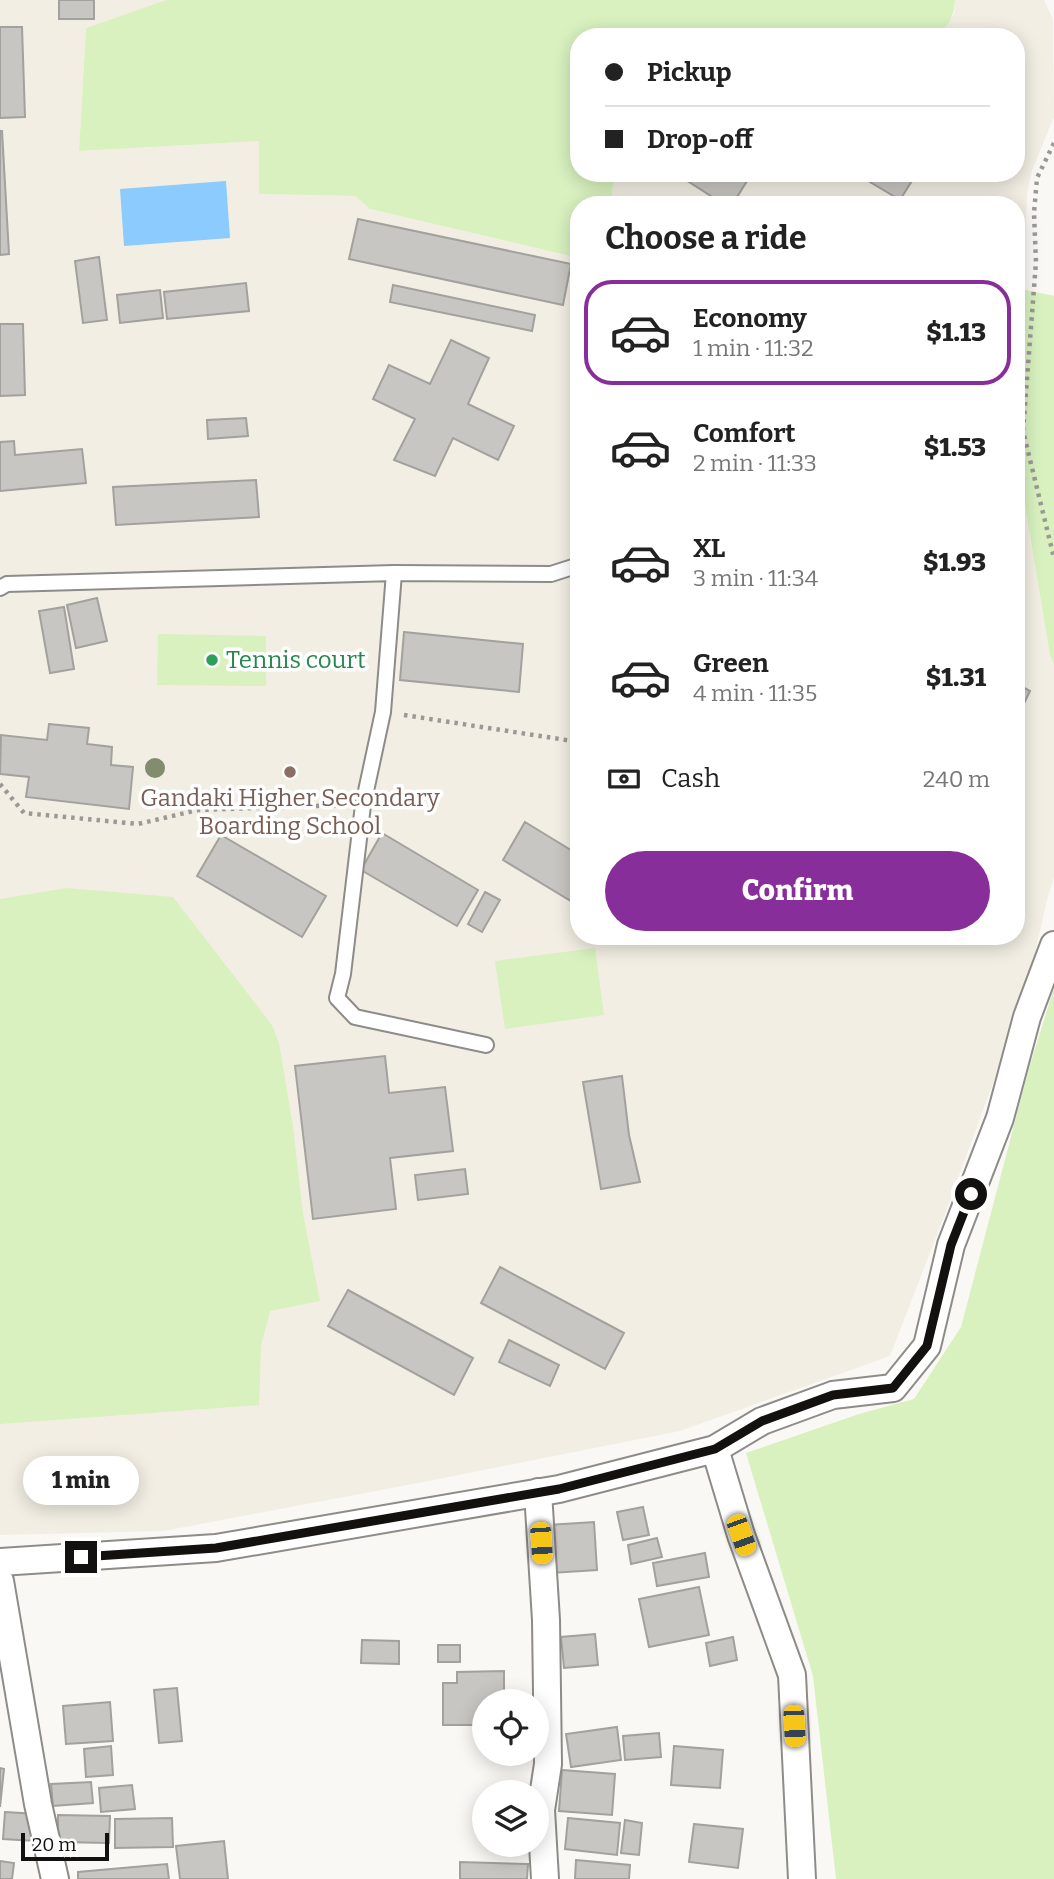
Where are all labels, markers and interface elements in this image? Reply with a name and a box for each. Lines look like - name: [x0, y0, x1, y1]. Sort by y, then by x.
- text: Pickup: [647, 57, 732, 88]
- text: Drop-off: [647, 124, 753, 155]
- text: Choose a ride: [605, 219, 806, 257]
- icon: car: [609, 301, 672, 364]
- text: Economy: [693, 303, 807, 334]
- text: $1.13: [926, 317, 986, 348]
- text: 1 min · 11:32: [693, 334, 814, 362]
- icon: car: [609, 416, 672, 479]
- text: Comfort: [693, 418, 796, 449]
- text: $1.53: [924, 432, 986, 463]
- text: 2 min · 11:33: [693, 449, 817, 477]
- icon: car: [609, 531, 672, 594]
- text: XL: [693, 533, 725, 564]
- text: $1.93: [923, 547, 986, 578]
- text: 3 min · 11:34: [693, 564, 818, 592]
- place label: Tennis court: [226, 646, 366, 674]
- icon: car: [609, 646, 672, 709]
- text: Green: [693, 648, 769, 679]
- marker: Tennis court: [204, 652, 220, 668]
- text: $1.31: [926, 662, 986, 693]
- text: 4 min · 11:35: [693, 679, 817, 707]
- icon: cash: [605, 760, 643, 798]
- text: Cash: [661, 763, 720, 794]
- marker: Gandaki Higher Secondary Boarding School: [282, 764, 298, 780]
- text: 240 m: [923, 765, 990, 793]
- place label: Gandaki Higher Secondary Boarding School: [140, 784, 440, 840]
- button: Confirm: [605, 851, 990, 931]
- route start: [955, 1178, 987, 1210]
- callout: 1 min: [23, 1456, 139, 1504]
- text: 1 min: [52, 1466, 110, 1494]
- car: [724, 1512, 759, 1558]
- car: [530, 1521, 553, 1565]
- route end: [65, 1541, 97, 1573]
- map controls: [472, 1689, 549, 1857]
- button: locate: [472, 1689, 549, 1766]
- car: [783, 1704, 806, 1748]
- button: layers: [472, 1780, 549, 1857]
- scale bar: [21, 1830, 108, 1862]
- text: 20 m: [32, 1833, 76, 1856]

